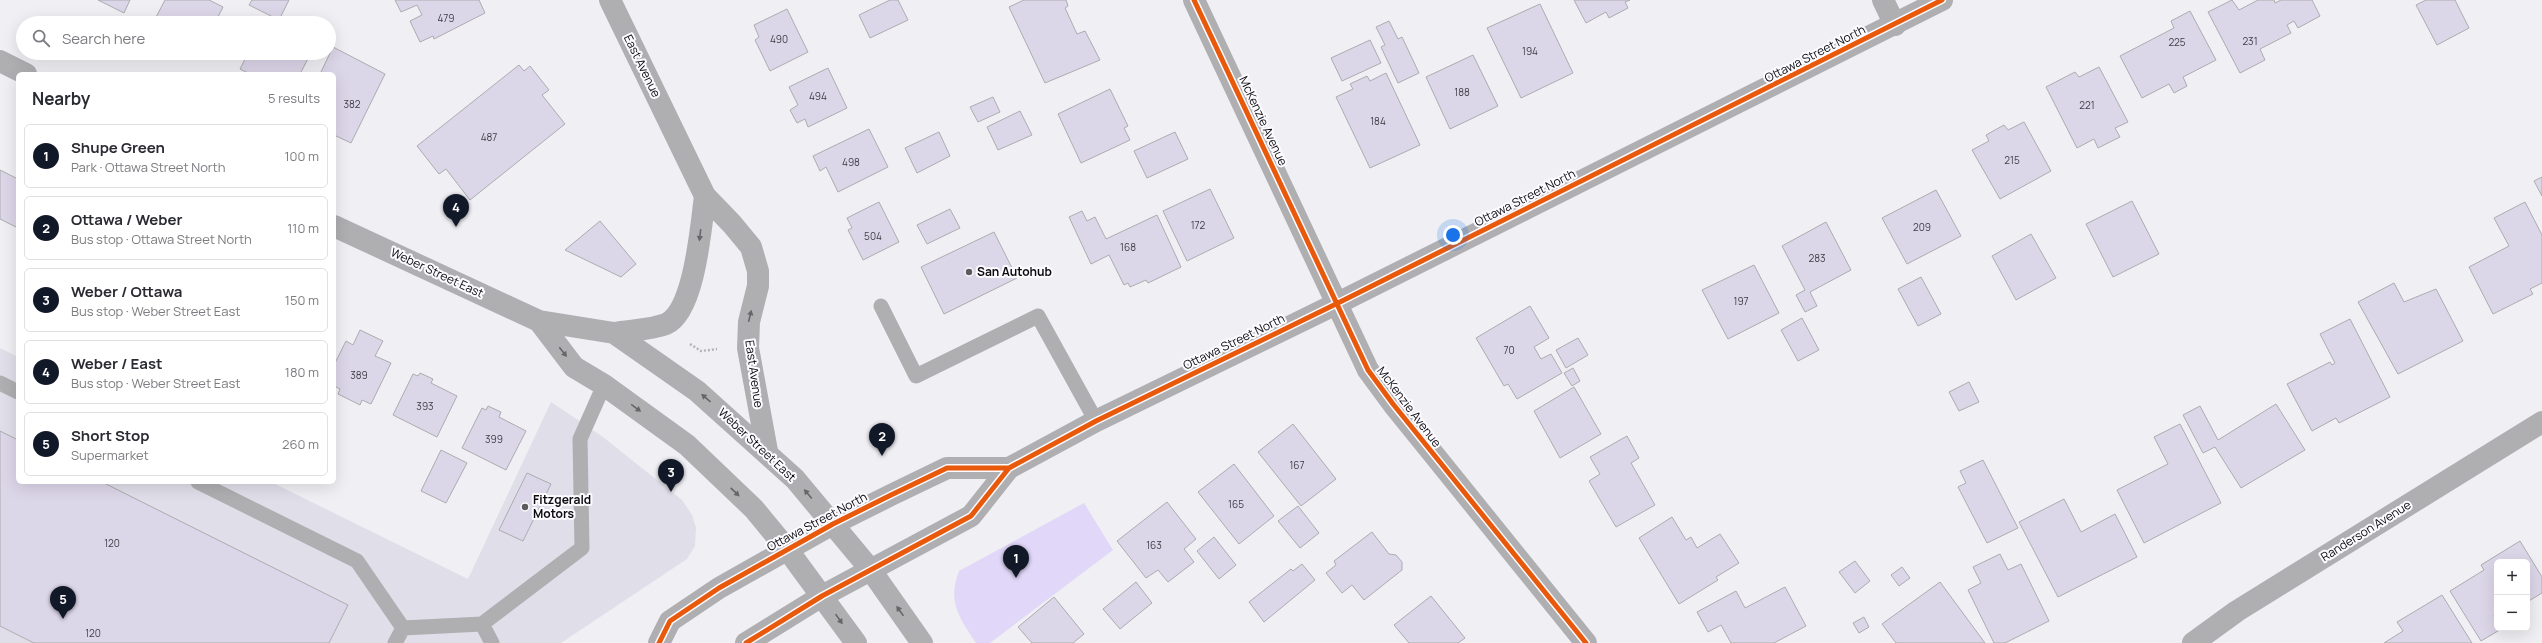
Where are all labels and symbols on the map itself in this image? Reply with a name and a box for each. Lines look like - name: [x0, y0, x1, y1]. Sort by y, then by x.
- house number: 479: [437, 11, 455, 25]
- street label: Ottawa Street North: [1761, 21, 1868, 86]
- street label: East Avenue: [620, 31, 665, 100]
- house number: 490: [770, 32, 788, 46]
- house number: 231: [2242, 34, 2258, 48]
- house number: 225: [2168, 35, 2186, 49]
- house number: 194: [1522, 44, 1538, 58]
- street label: McKenzie Avenue: [1235, 73, 1292, 168]
- house number: 188: [1454, 85, 1470, 99]
- house number: 494: [809, 89, 827, 103]
- house number: 382: [343, 97, 361, 111]
- house number: 221: [2079, 98, 2095, 112]
- house number: 184: [1370, 114, 1386, 128]
- house number: 487: [481, 130, 497, 144]
- house number: 215: [2004, 153, 2020, 167]
- house number: 498: [842, 155, 860, 169]
- street label: Ottawa Street North: [1471, 165, 1578, 230]
- pin: 4: [443, 194, 469, 227]
- house number: 172: [1191, 218, 1206, 232]
- house number: 209: [1913, 220, 1931, 234]
- your location: [1443, 225, 1463, 245]
- one-way arrow: [696, 229, 703, 241]
- house number: 504: [864, 229, 882, 243]
- house number: 168: [1120, 240, 1136, 254]
- street label: Weber Street East: [388, 244, 487, 302]
- house number: 283: [1808, 251, 1826, 265]
- place label: San Autohub: [977, 263, 1052, 280]
- marker: San Autohub: [964, 267, 974, 277]
- house number: 197: [1734, 294, 1749, 308]
- one-way arrow: [748, 310, 754, 322]
- street label: Ottawa Street North: [1180, 310, 1287, 374]
- street label: East Avenue: [741, 339, 768, 409]
- house number: 70: [1503, 343, 1515, 357]
- one-way arrow: [559, 346, 567, 357]
- street label: McKenzie Avenue: [1373, 363, 1445, 451]
- house number: 389: [350, 368, 368, 382]
- one-way arrow: [700, 393, 711, 402]
- house number: 393: [416, 399, 434, 413]
- one-way arrow: [631, 404, 641, 412]
- street label: Weber Street East: [715, 404, 800, 485]
- pin: 2: [869, 423, 895, 456]
- house number: 399: [485, 432, 503, 446]
- house number: 167: [1289, 458, 1305, 472]
- pin: 3: [658, 459, 684, 492]
- one-way arrow: [730, 487, 740, 497]
- street label: Ottawa Street North: [764, 488, 870, 555]
- one-way arrow: [803, 489, 812, 499]
- place label: Fitzgerald Motors: [533, 491, 591, 522]
- street label: Randerson Avenue: [2317, 496, 2414, 565]
- house number: 165: [1228, 497, 1244, 511]
- marker: Fitzgerald Motors: [520, 502, 530, 512]
- house number: 120: [104, 536, 120, 550]
- house number: 163: [1146, 538, 1162, 552]
- pin: 1: [1003, 545, 1029, 578]
- pin: 5: [50, 586, 76, 619]
- one-way arrow: [896, 606, 904, 616]
- one-way arrow: [835, 614, 843, 625]
- house number: 120: [85, 626, 101, 640]

